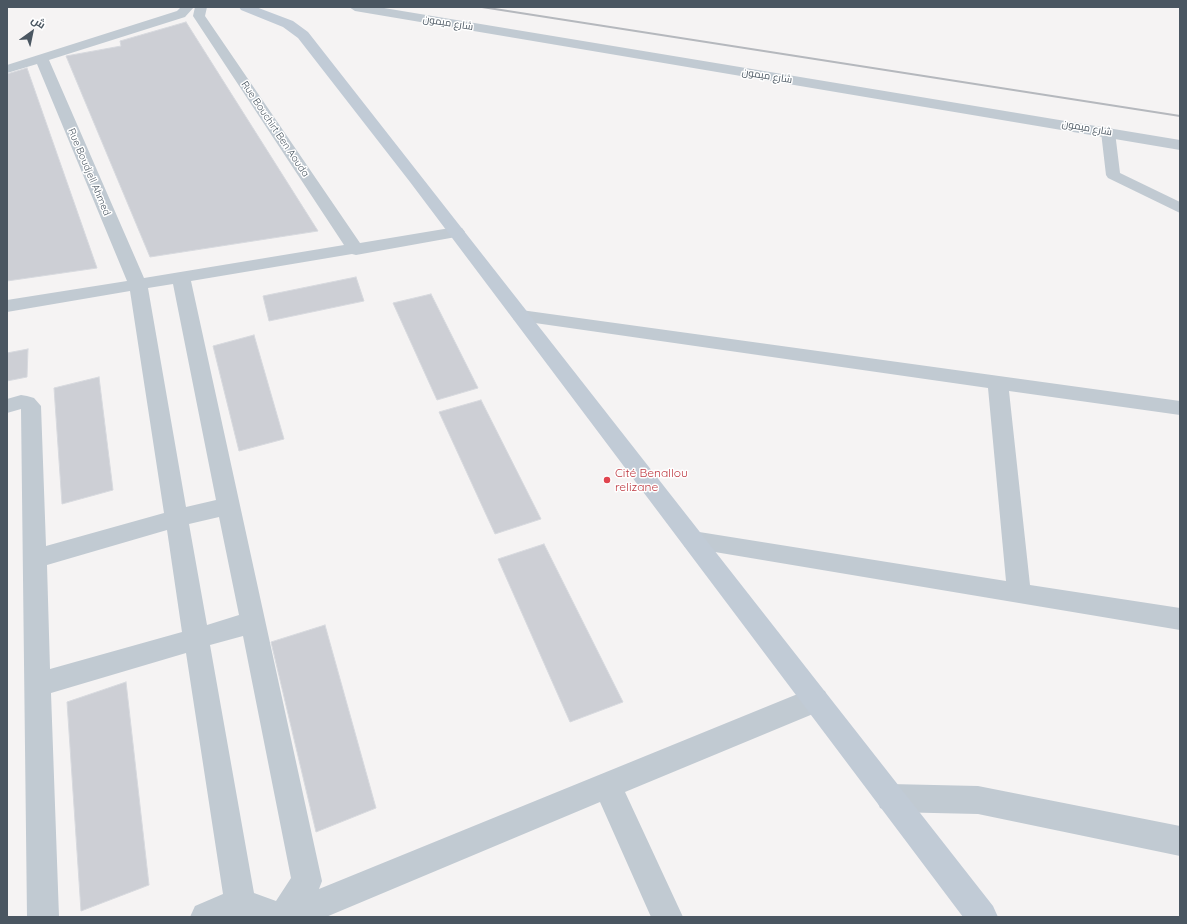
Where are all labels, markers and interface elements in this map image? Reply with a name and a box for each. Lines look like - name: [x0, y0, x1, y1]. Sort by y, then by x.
- north arrow: [12, 12, 52, 52]
- text: ش: [29, 12, 48, 32]
- street label: شارع ميمون: [422, 13, 474, 33]
- street label: شارع ميمون: [741, 66, 793, 86]
- street label: Rue Bouchirt Ben Aouda: [238, 79, 312, 179]
- street label: شارع ميمون: [1061, 118, 1113, 138]
- street label: Rue Boudjell Ahmed: [65, 127, 113, 217]
- place label: Cité Benallou relizane: [615, 466, 688, 494]
- marker: Cité Benallou relizane: [602, 475, 612, 485]

